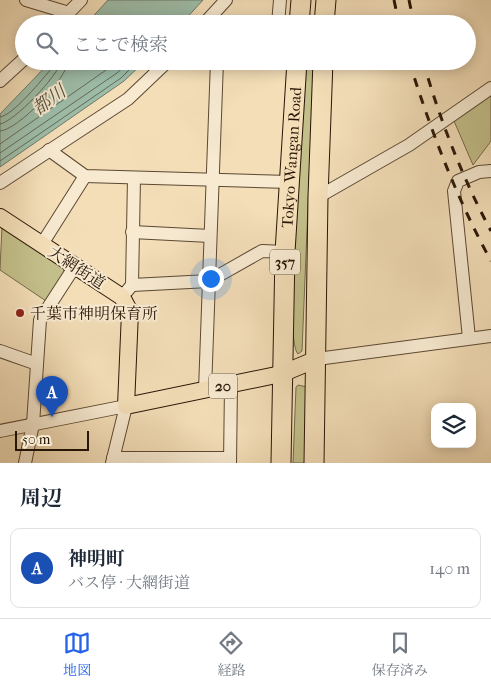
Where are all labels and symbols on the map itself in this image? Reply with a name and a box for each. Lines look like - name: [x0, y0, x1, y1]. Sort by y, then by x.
- water label: 都川: [29, 80, 72, 119]
- street label: Tokyo Wangan Road: [278, 86, 305, 228]
- street label: 大網街道: [45, 242, 109, 293]
- road number: 357: [270, 250, 300, 274]
- your location: [198, 266, 224, 292]
- place label: 千葉市神明保育所: [30, 304, 158, 323]
- marker: 千葉市神明保育所: [14, 307, 26, 319]
- road number: 20: [209, 374, 237, 398]
- pin: A: [36, 376, 68, 417]
- scale bar: [15, 428, 89, 451]

